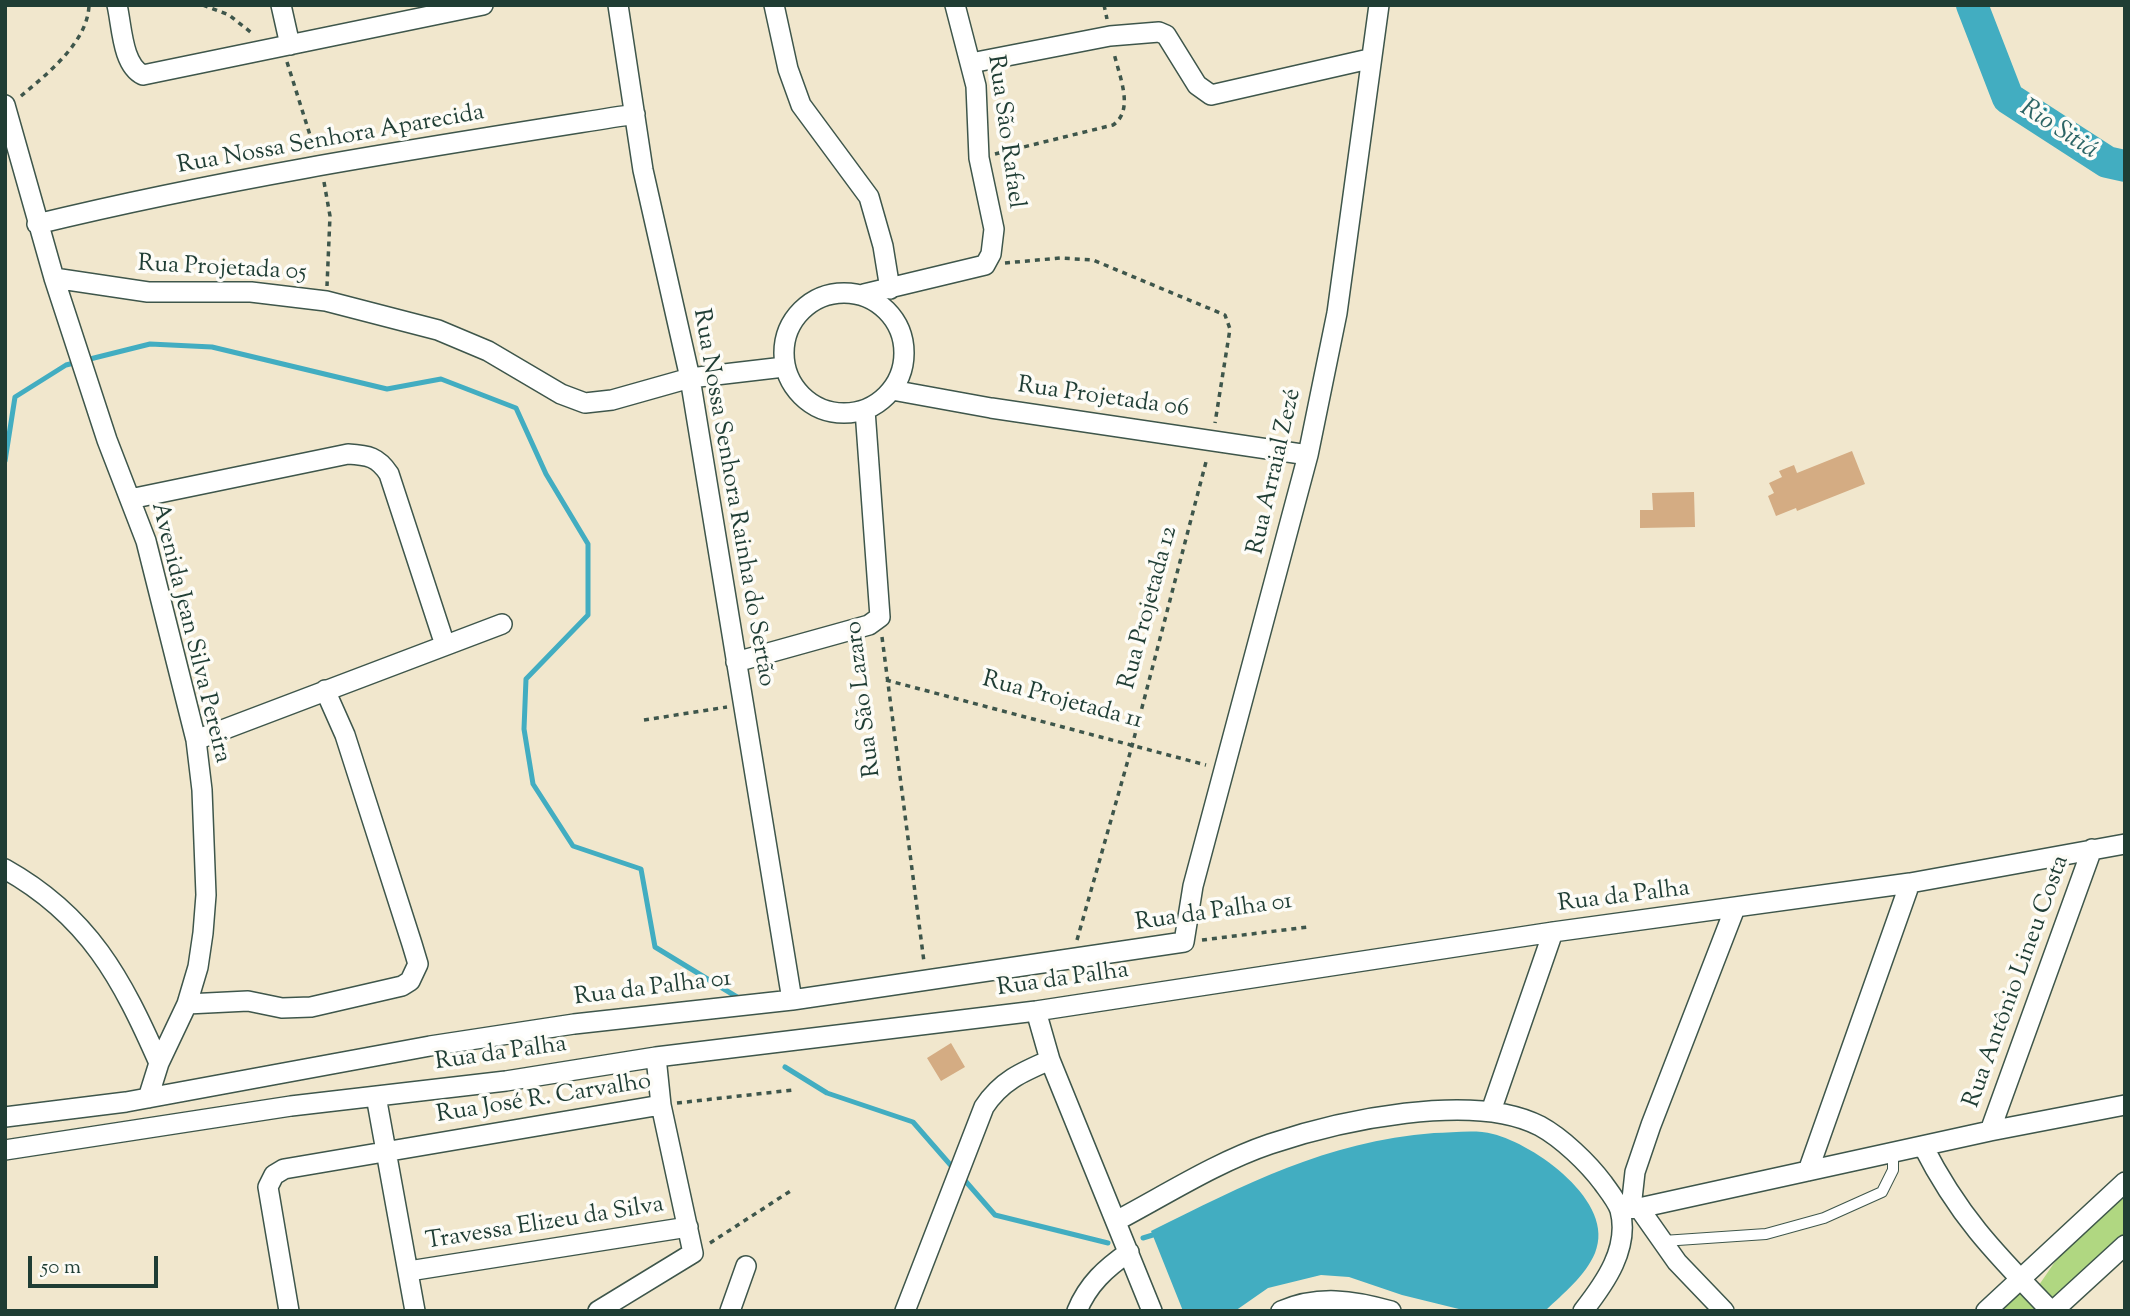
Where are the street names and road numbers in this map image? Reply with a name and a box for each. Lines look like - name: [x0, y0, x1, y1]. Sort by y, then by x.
- street label: Rua São Rafael: [979, 53, 1029, 211]
- street label: Rua Nossa Senhora Aparecida: [175, 100, 487, 182]
- street label: Rua Projetada 05: [137, 251, 307, 289]
- street label: Rua Nossa Senhora Rainha do Sertão: [685, 307, 779, 689]
- street label: Rua Projetada 06: [1015, 373, 1191, 425]
- street label: Rua Arraial Zezé: [1243, 386, 1309, 558]
- street label: Avenida Jean Silva Pereira: [143, 500, 235, 766]
- street label: Rua Projetada 12: [1114, 523, 1186, 693]
- street label: Rua São Lazaro: [841, 619, 889, 779]
- street label: Rua Projetada 11: [979, 667, 1145, 737]
- street label: Rua Antônio Lineu Costa: [1959, 852, 2077, 1112]
- street label: Rua da Palha: [1557, 876, 1691, 920]
- street label: Rua da Palha 01: [1134, 889, 1294, 939]
- street label: Rua da Palha: [995, 958, 1131, 1004]
- street label: Rua da Palha 01: [573, 966, 733, 1014]
- street label: Rua da Palha: [433, 1032, 569, 1078]
- street label: Rua José R. Carvalho: [435, 1069, 653, 1131]
- street label: Travessa Elizeu da Silva: [424, 1192, 666, 1258]

